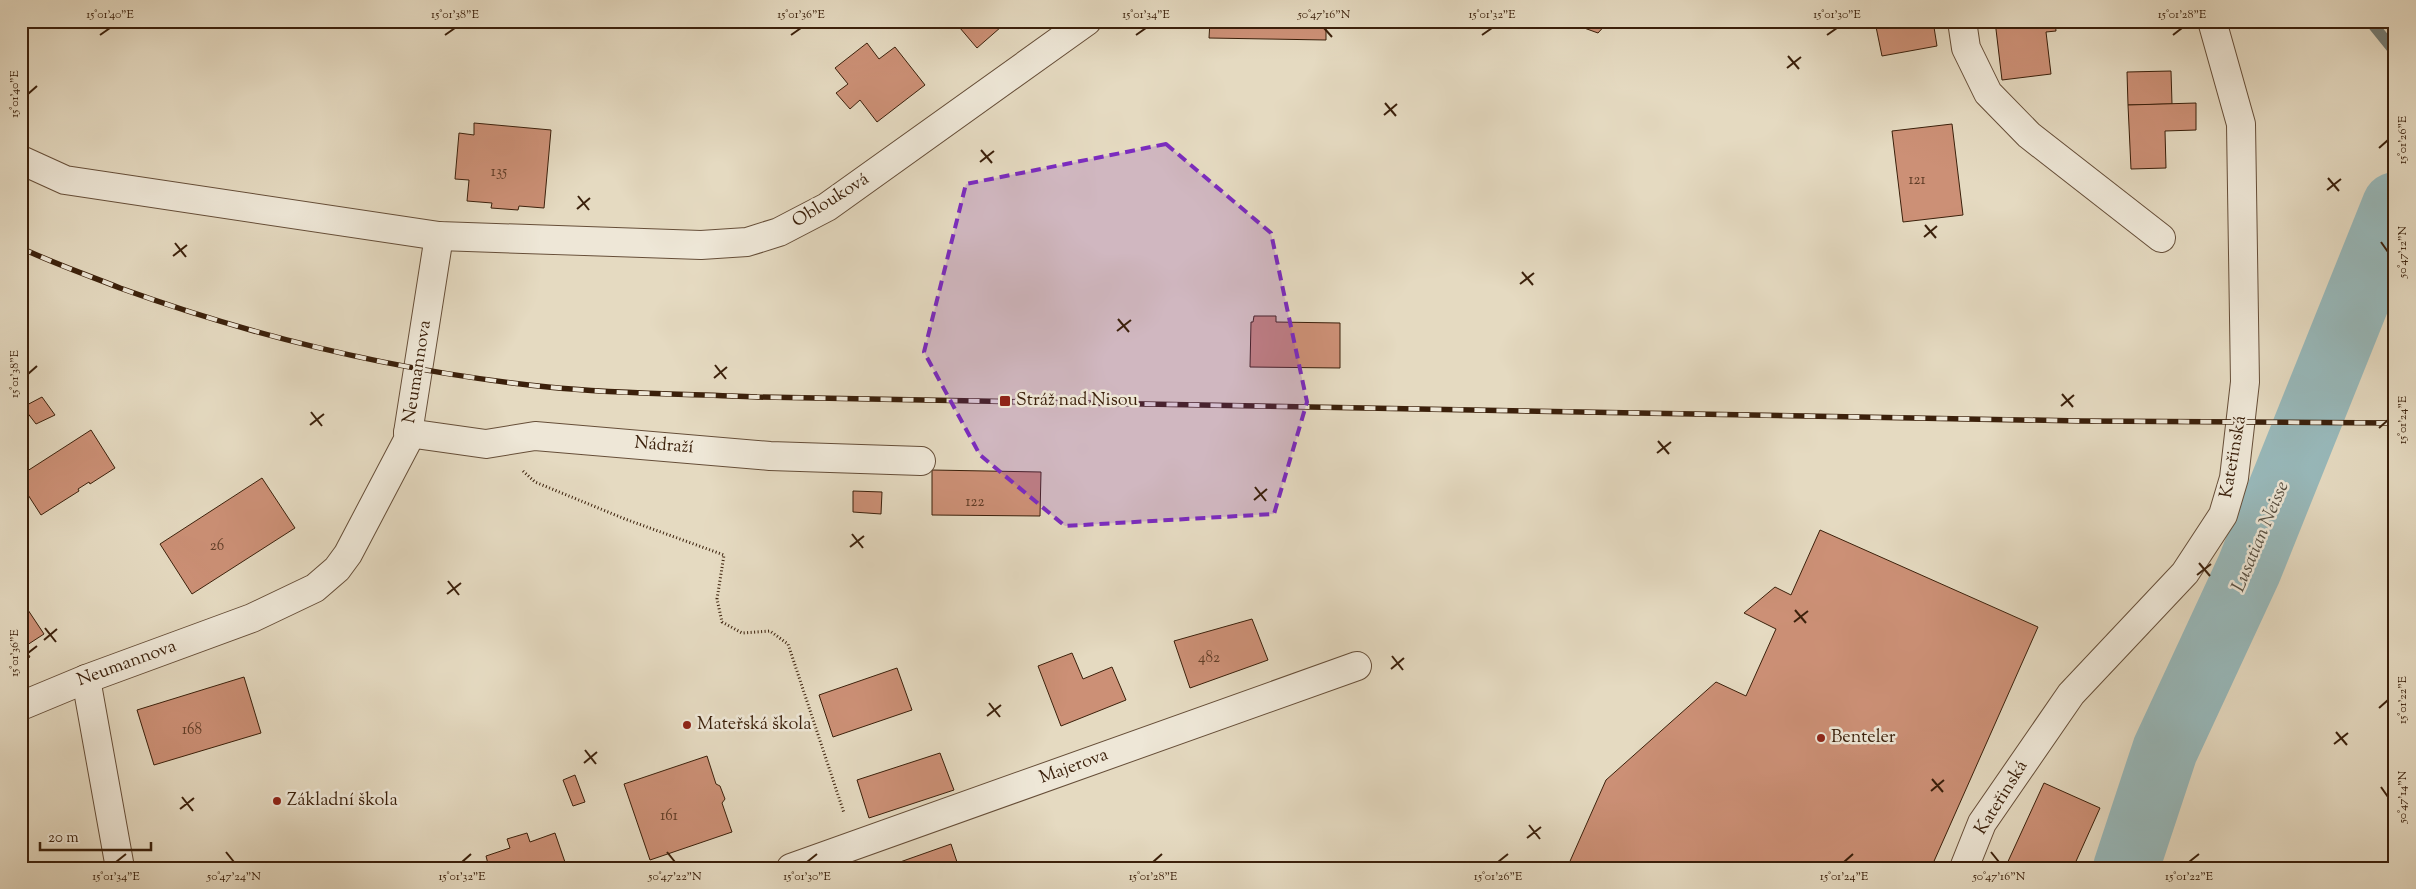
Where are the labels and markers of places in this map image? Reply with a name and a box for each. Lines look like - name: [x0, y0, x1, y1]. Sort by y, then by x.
- place label: Stráž nad Nisou: [1016, 388, 1138, 414]
- marker: Stráž nad Nisou: [998, 394, 1012, 408]
- place label: Mateřská škola: [697, 712, 812, 738]
- marker: Mateřská škola: [681, 719, 693, 731]
- place label: Benteler: [1831, 725, 1896, 751]
- marker: Benteler: [1815, 732, 1827, 744]
- place label: Základní škola: [287, 788, 398, 814]
- marker: Základní škola: [271, 795, 283, 807]

